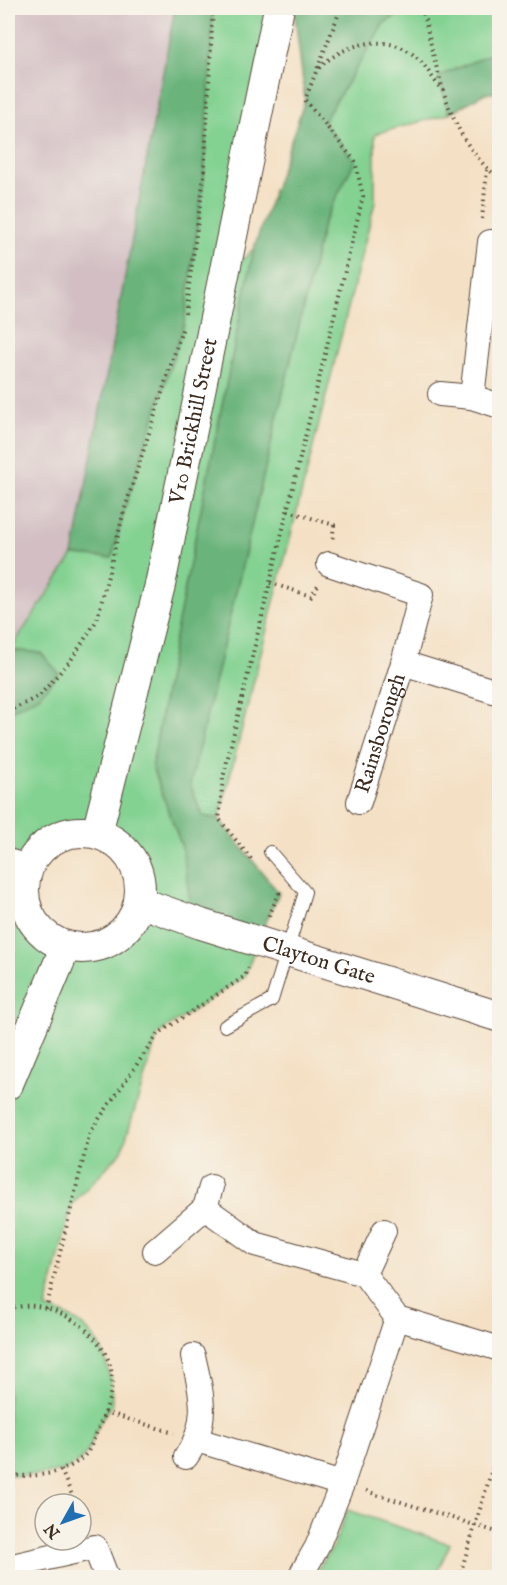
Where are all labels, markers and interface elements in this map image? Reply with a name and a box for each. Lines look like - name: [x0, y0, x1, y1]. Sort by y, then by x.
- street label: V10 Brickhill Street: [163, 336, 224, 508]
- street label: Rainsborough: [349, 670, 412, 797]
- street label: Clayton Gate: [259, 930, 379, 991]
- north arrow: [33, 1492, 93, 1552]
- text: N: [41, 1519, 66, 1543]

